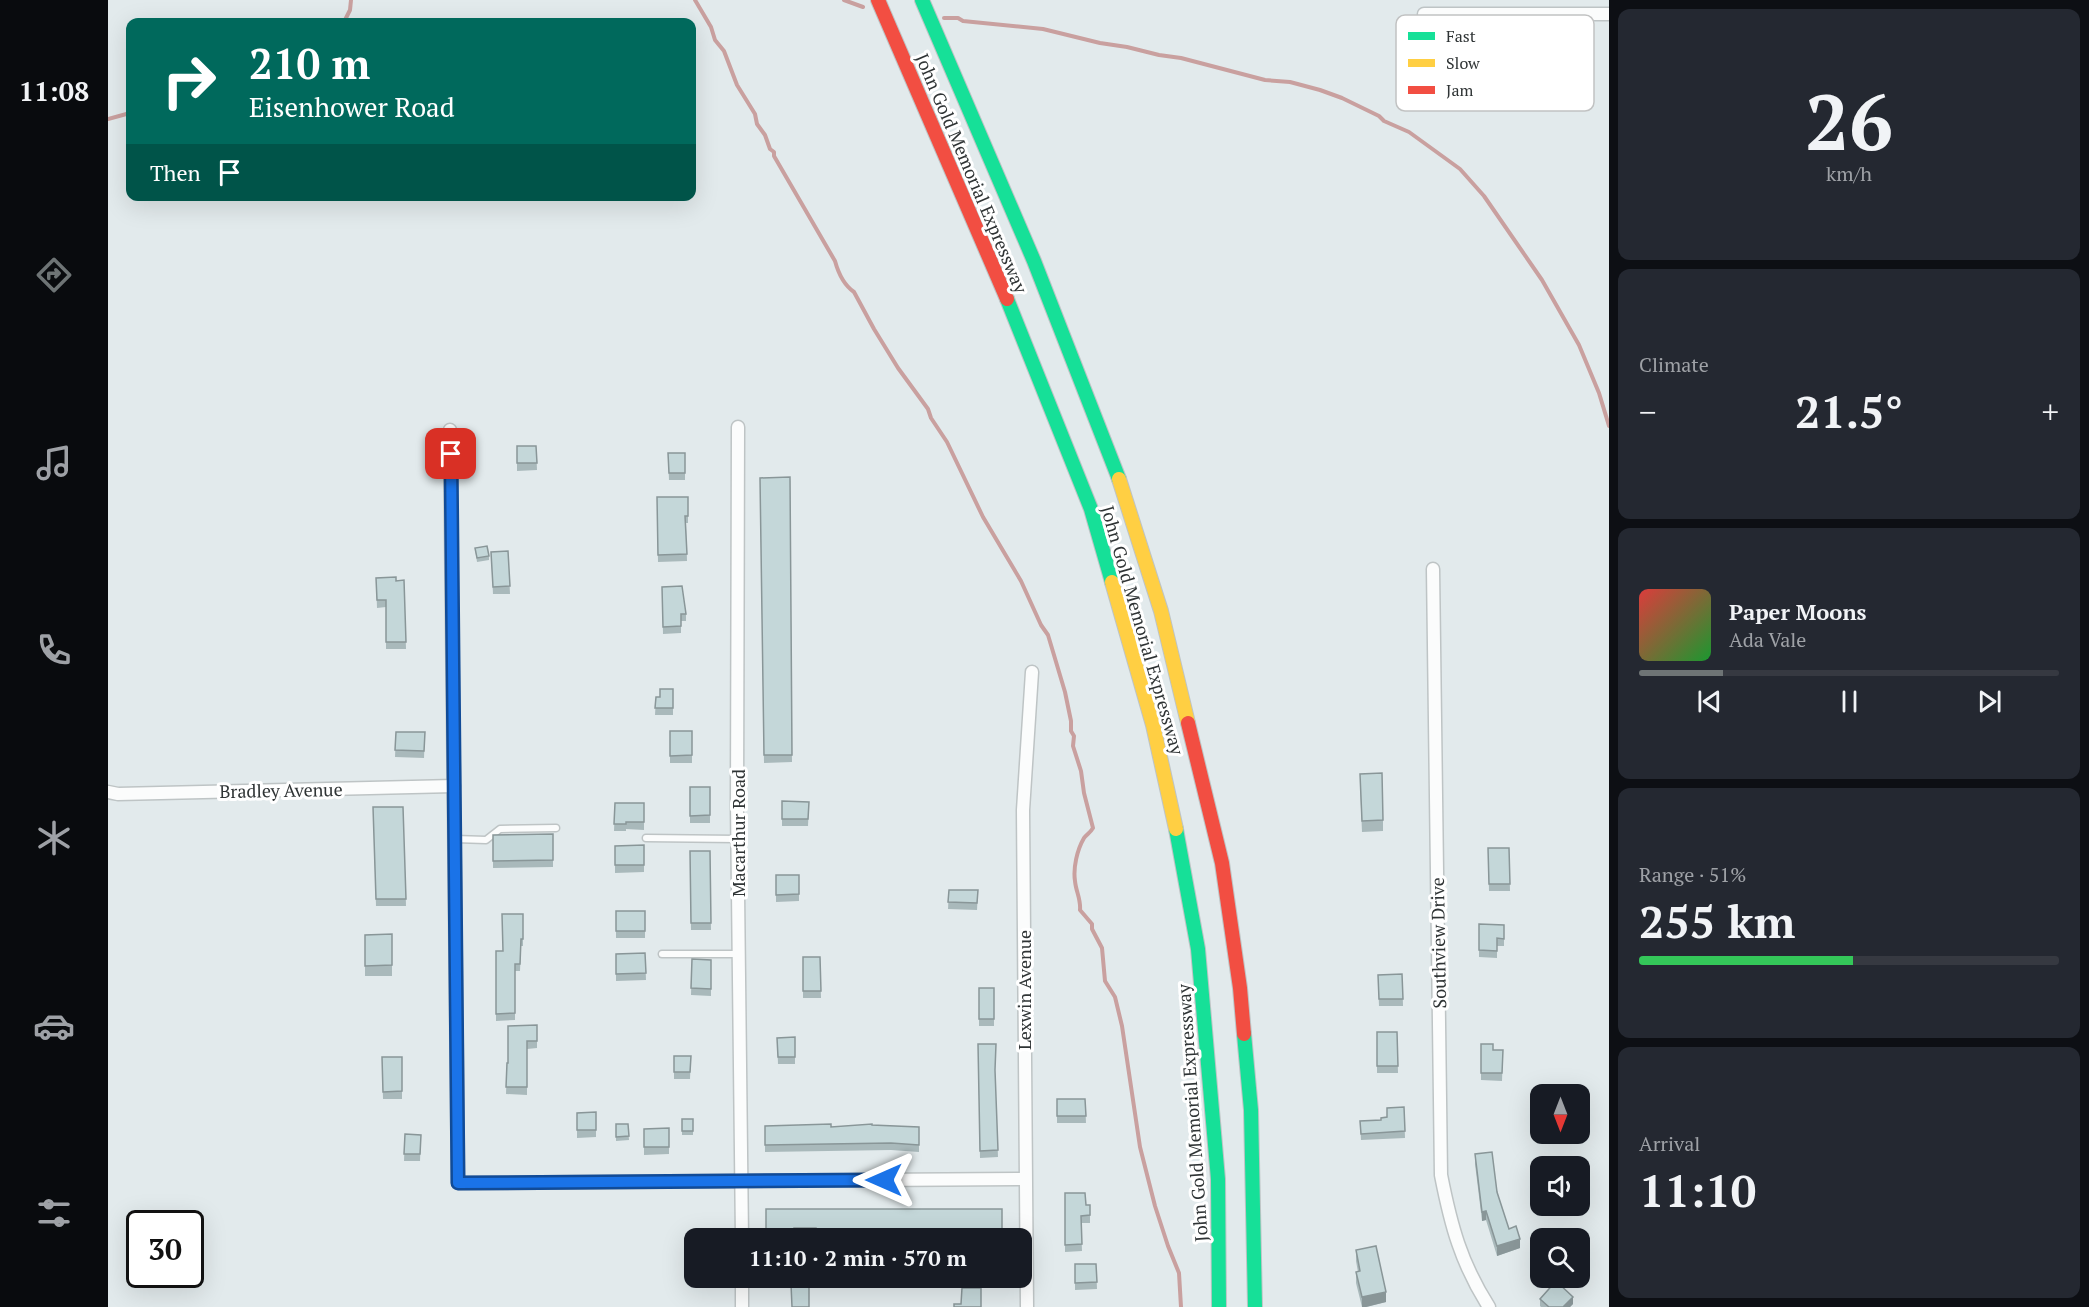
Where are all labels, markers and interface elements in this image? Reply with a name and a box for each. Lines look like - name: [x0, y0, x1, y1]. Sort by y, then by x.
- legend: [1396, 15, 1594, 111]
- text: Fast: [1446, 25, 1476, 47]
- text: 210 m: [249, 35, 370, 91]
- icon: right: [150, 42, 228, 120]
- street label: John Gold Memorial Expressway: [911, 50, 1034, 297]
- text: Slow: [1446, 52, 1480, 74]
- text: 26: [1805, 69, 1893, 172]
- text: 11:08: [19, 73, 89, 109]
- text: Jam: [1446, 79, 1474, 101]
- text: Eisenhower Road: [249, 89, 455, 125]
- icon: arrive: [213, 156, 246, 189]
- text: Then: [150, 158, 201, 187]
- text: km/h: [1826, 160, 1872, 187]
- icon: directions: [33, 254, 75, 296]
- text: Climate: [1639, 351, 1709, 378]
- text: 21.5°: [1795, 381, 1903, 441]
- text: −: [1639, 390, 1657, 433]
- text: +: [2041, 390, 2059, 433]
- pin: [425, 428, 476, 479]
- icon: arrive: [434, 437, 467, 470]
- icon: music: [33, 442, 75, 484]
- street label: John Gold Memorial Expressway: [1096, 503, 1190, 758]
- text: Paper Moons: [1729, 597, 1867, 626]
- text: Ada Vale: [1729, 626, 1806, 653]
- icon: phone: [33, 629, 75, 671]
- icon: previous: [1693, 685, 1726, 718]
- icon: pause: [1833, 685, 1866, 718]
- icon: next: [1973, 685, 2006, 718]
- street label: Macarthur Road: [726, 769, 750, 897]
- street label: Bradley Avenue: [219, 777, 343, 803]
- icon: climate: [33, 817, 75, 859]
- text: Range · 51%: [1639, 861, 1746, 888]
- street label: Southview Drive: [1425, 877, 1451, 1009]
- text: 255 km: [1639, 891, 1795, 951]
- street label: Lexwin Avenue: [1012, 930, 1036, 1050]
- street label: John Gold Memorial Expressway: [1171, 983, 1213, 1243]
- icon: car: [33, 1005, 75, 1047]
- north arrow: [1530, 1084, 1590, 1144]
- map controls: [1530, 1084, 1590, 1288]
- text: Arrival: [1639, 1130, 1700, 1157]
- position arrow: [852, 1148, 916, 1212]
- button: sound: [1530, 1156, 1590, 1216]
- text: 11:10: [1639, 1160, 1756, 1220]
- icon: filters: [33, 1192, 75, 1234]
- speed limit sign: 30: [126, 1210, 204, 1288]
- button: search: [1530, 1228, 1590, 1288]
- text: 11:10 · 2 min · 570 m: [749, 1243, 967, 1272]

